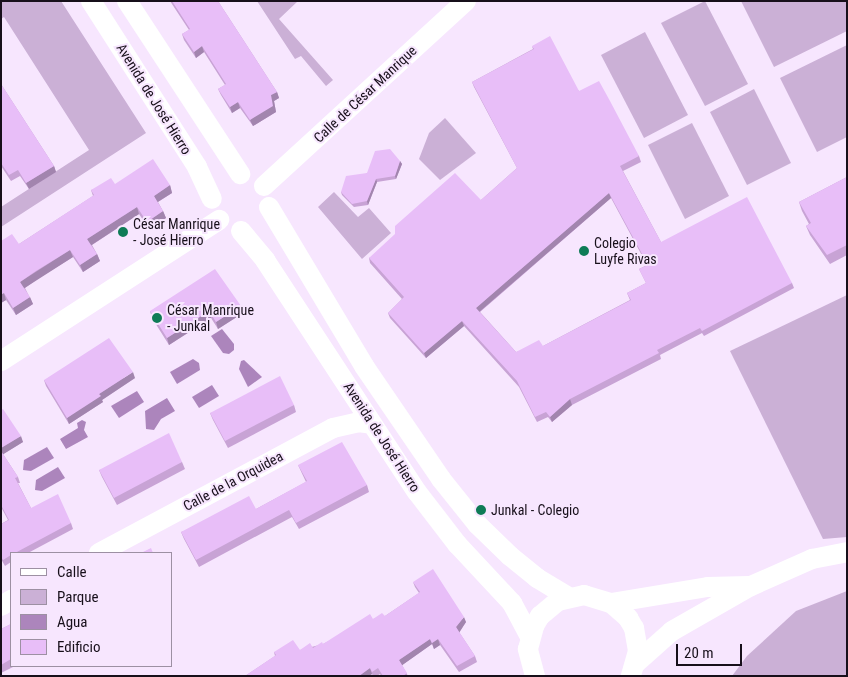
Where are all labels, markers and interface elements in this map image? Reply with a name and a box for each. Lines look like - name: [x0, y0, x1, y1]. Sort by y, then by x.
- street label: Avenida de José Hierro: [113, 40, 195, 158]
- street label: Calle de César Manrique: [310, 42, 420, 146]
- place label: César Manrique - José Hierro: [133, 216, 220, 248]
- marker: César Manrique - José Hierro: [117, 226, 129, 238]
- place label: Colegio Luyfe Rivas: [594, 235, 657, 268]
- marker: Colegio Luyfe Rivas: [578, 245, 590, 257]
- place label: César Manrique - Junkal: [167, 302, 254, 334]
- marker: César Manrique - Junkal: [151, 312, 163, 324]
- street label: Avenida de José Hierro: [340, 379, 424, 495]
- street label: Calle de la Orquidea: [180, 448, 286, 514]
- place label: Junkal - Colegio: [491, 502, 579, 518]
- marker: Junkal - Colegio: [475, 504, 487, 516]
- legend: [10, 552, 172, 667]
- text: Calle: [57, 563, 87, 581]
- text: Parque: [57, 588, 99, 606]
- text: Agua: [57, 613, 87, 631]
- scale bar: [678, 634, 744, 666]
- text: Edificio: [57, 638, 100, 656]
- text: 20 m: [684, 644, 714, 662]

